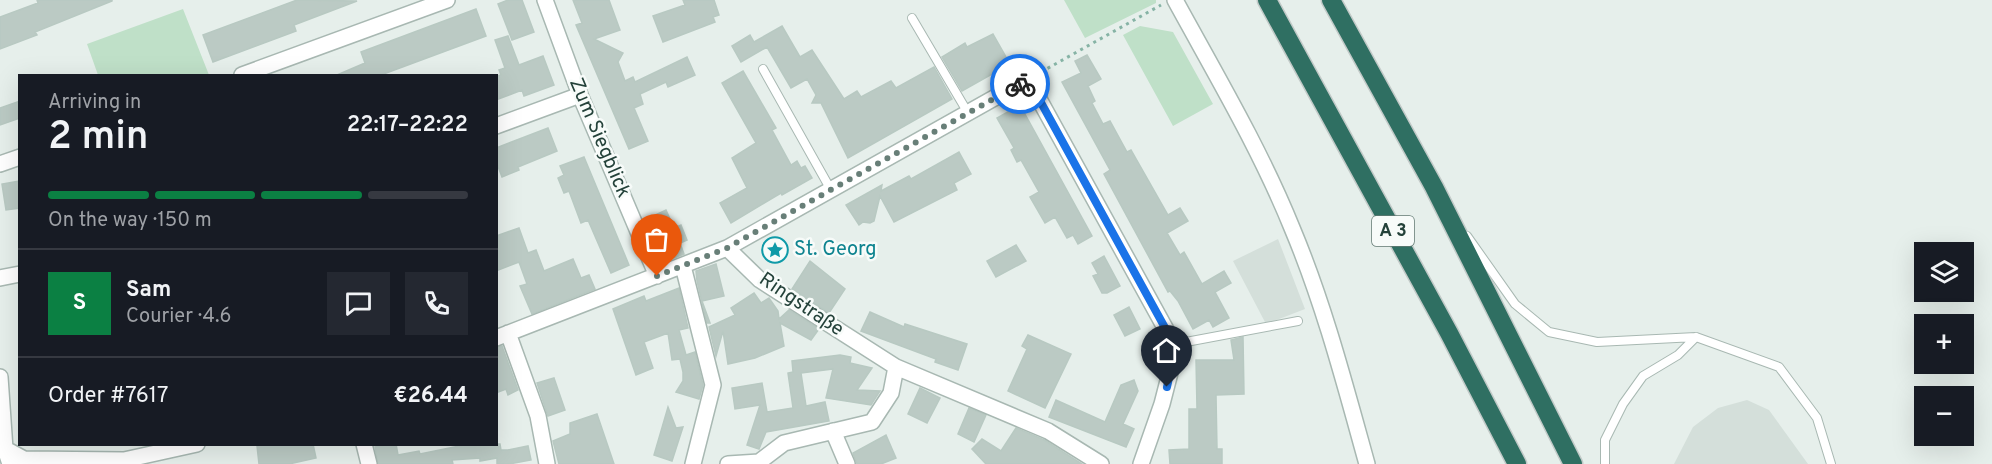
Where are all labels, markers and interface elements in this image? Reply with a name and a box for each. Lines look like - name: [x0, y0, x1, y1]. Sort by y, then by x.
- courier: [990, 54, 1050, 114]
- icon: bike: [1004, 68, 1037, 101]
- street label: Zum Siegblick: [562, 74, 636, 202]
- text: Arriving in: [48, 90, 141, 116]
- text: 22:17–22:22: [347, 112, 468, 139]
- text: 2 min: [48, 114, 149, 163]
- text: On the way · 150 m: [48, 208, 212, 234]
- pin: [631, 214, 682, 276]
- road number: A 3: [1372, 216, 1414, 246]
- icon: bag: [640, 223, 673, 256]
- place icon: St. Georg: [760, 235, 790, 265]
- place label: St. Georg: [794, 237, 877, 263]
- map controls: [1914, 242, 1974, 446]
- button: layers: [1914, 242, 1974, 302]
- street label: Ringstraße: [754, 267, 848, 343]
- button: chat: [327, 272, 390, 335]
- button: phone: [405, 272, 468, 335]
- text: Sam: [126, 277, 171, 304]
- text: S: [73, 290, 86, 317]
- text: Courier · 4.6: [126, 304, 231, 330]
- button: +: [1914, 314, 1974, 374]
- pin: [1141, 325, 1192, 387]
- icon: home: [1150, 334, 1183, 367]
- text: Order #7617: [48, 383, 168, 410]
- text: €26.44: [393, 383, 468, 410]
- button: −: [1914, 386, 1974, 446]

